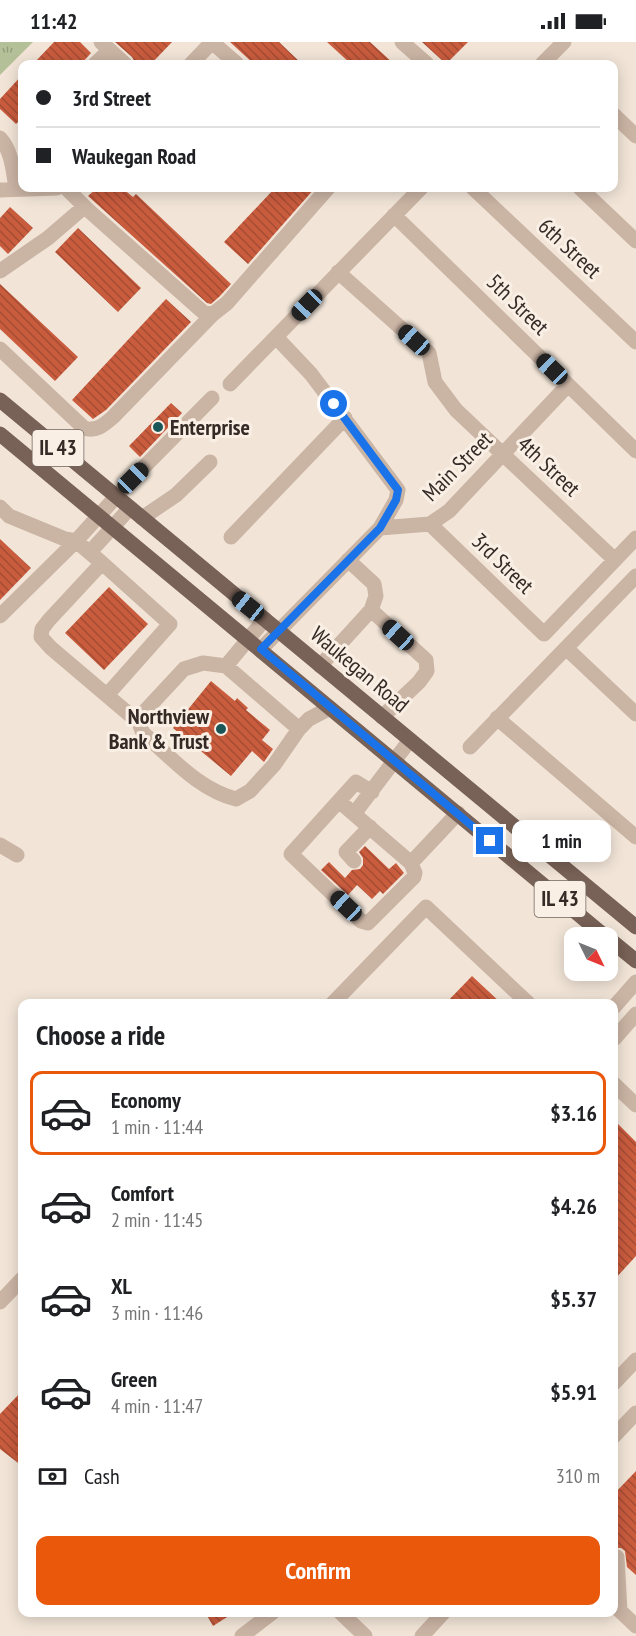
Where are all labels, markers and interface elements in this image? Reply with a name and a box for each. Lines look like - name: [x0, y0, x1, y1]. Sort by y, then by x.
- text: 11:42: [30, 7, 78, 35]
- text: 3rd Street: [72, 84, 151, 112]
- text: Waukegan Road: [72, 142, 196, 170]
- street label: 6th Street: [533, 212, 607, 284]
- street label: 5th Street: [481, 268, 555, 340]
- car: [288, 286, 326, 324]
- car: [395, 321, 433, 359]
- car: [533, 350, 571, 388]
- route start: [320, 390, 347, 417]
- place label: Enterprise: [170, 413, 250, 441]
- marker: Enterprise: [151, 420, 165, 434]
- street label: Main Street: [416, 425, 498, 507]
- road number: IL 43: [32, 430, 84, 466]
- street label: 4th Street: [512, 430, 586, 502]
- car: [114, 459, 152, 497]
- street label: 3rd Street: [466, 527, 540, 599]
- car: [228, 588, 268, 624]
- car: [379, 616, 417, 654]
- street label: Waukegan Road: [305, 620, 415, 718]
- place label: Northview Bank & Trust: [109, 702, 210, 755]
- marker: Northview Bank & Trust: [214, 722, 228, 736]
- callout: 1 min: [511, 820, 610, 862]
- route end: [476, 827, 503, 854]
- text: 1 min: [541, 828, 582, 854]
- road number: IL 43: [534, 881, 586, 917]
- car: [327, 887, 365, 925]
- north arrow: [564, 927, 618, 981]
- map controls: [564, 927, 618, 981]
- text: Choose a ride: [36, 1018, 165, 1052]
- icon: car: [39, 1086, 93, 1140]
- text: Economy: [111, 1086, 181, 1114]
- text: $3.16: [550, 1099, 597, 1127]
- text: 1 min · 11:44: [111, 1114, 203, 1140]
- icon: car: [39, 1179, 93, 1233]
- text: Comfort: [111, 1179, 174, 1207]
- text: $4.26: [550, 1192, 597, 1220]
- text: 2 min · 11:45: [111, 1207, 203, 1233]
- icon: car: [39, 1272, 93, 1326]
- text: XL: [111, 1272, 132, 1300]
- text: $5.37: [550, 1285, 597, 1313]
- text: 3 min · 11:46: [111, 1300, 203, 1326]
- icon: car: [39, 1365, 93, 1419]
- text: Green: [111, 1365, 157, 1393]
- text: $5.91: [550, 1378, 597, 1406]
- text: 4 min · 11:47: [111, 1393, 203, 1419]
- icon: cash: [36, 1460, 69, 1493]
- text: Cash: [84, 1462, 120, 1490]
- text: 310 m: [556, 1463, 600, 1489]
- button: Confirm: [36, 1536, 600, 1605]

